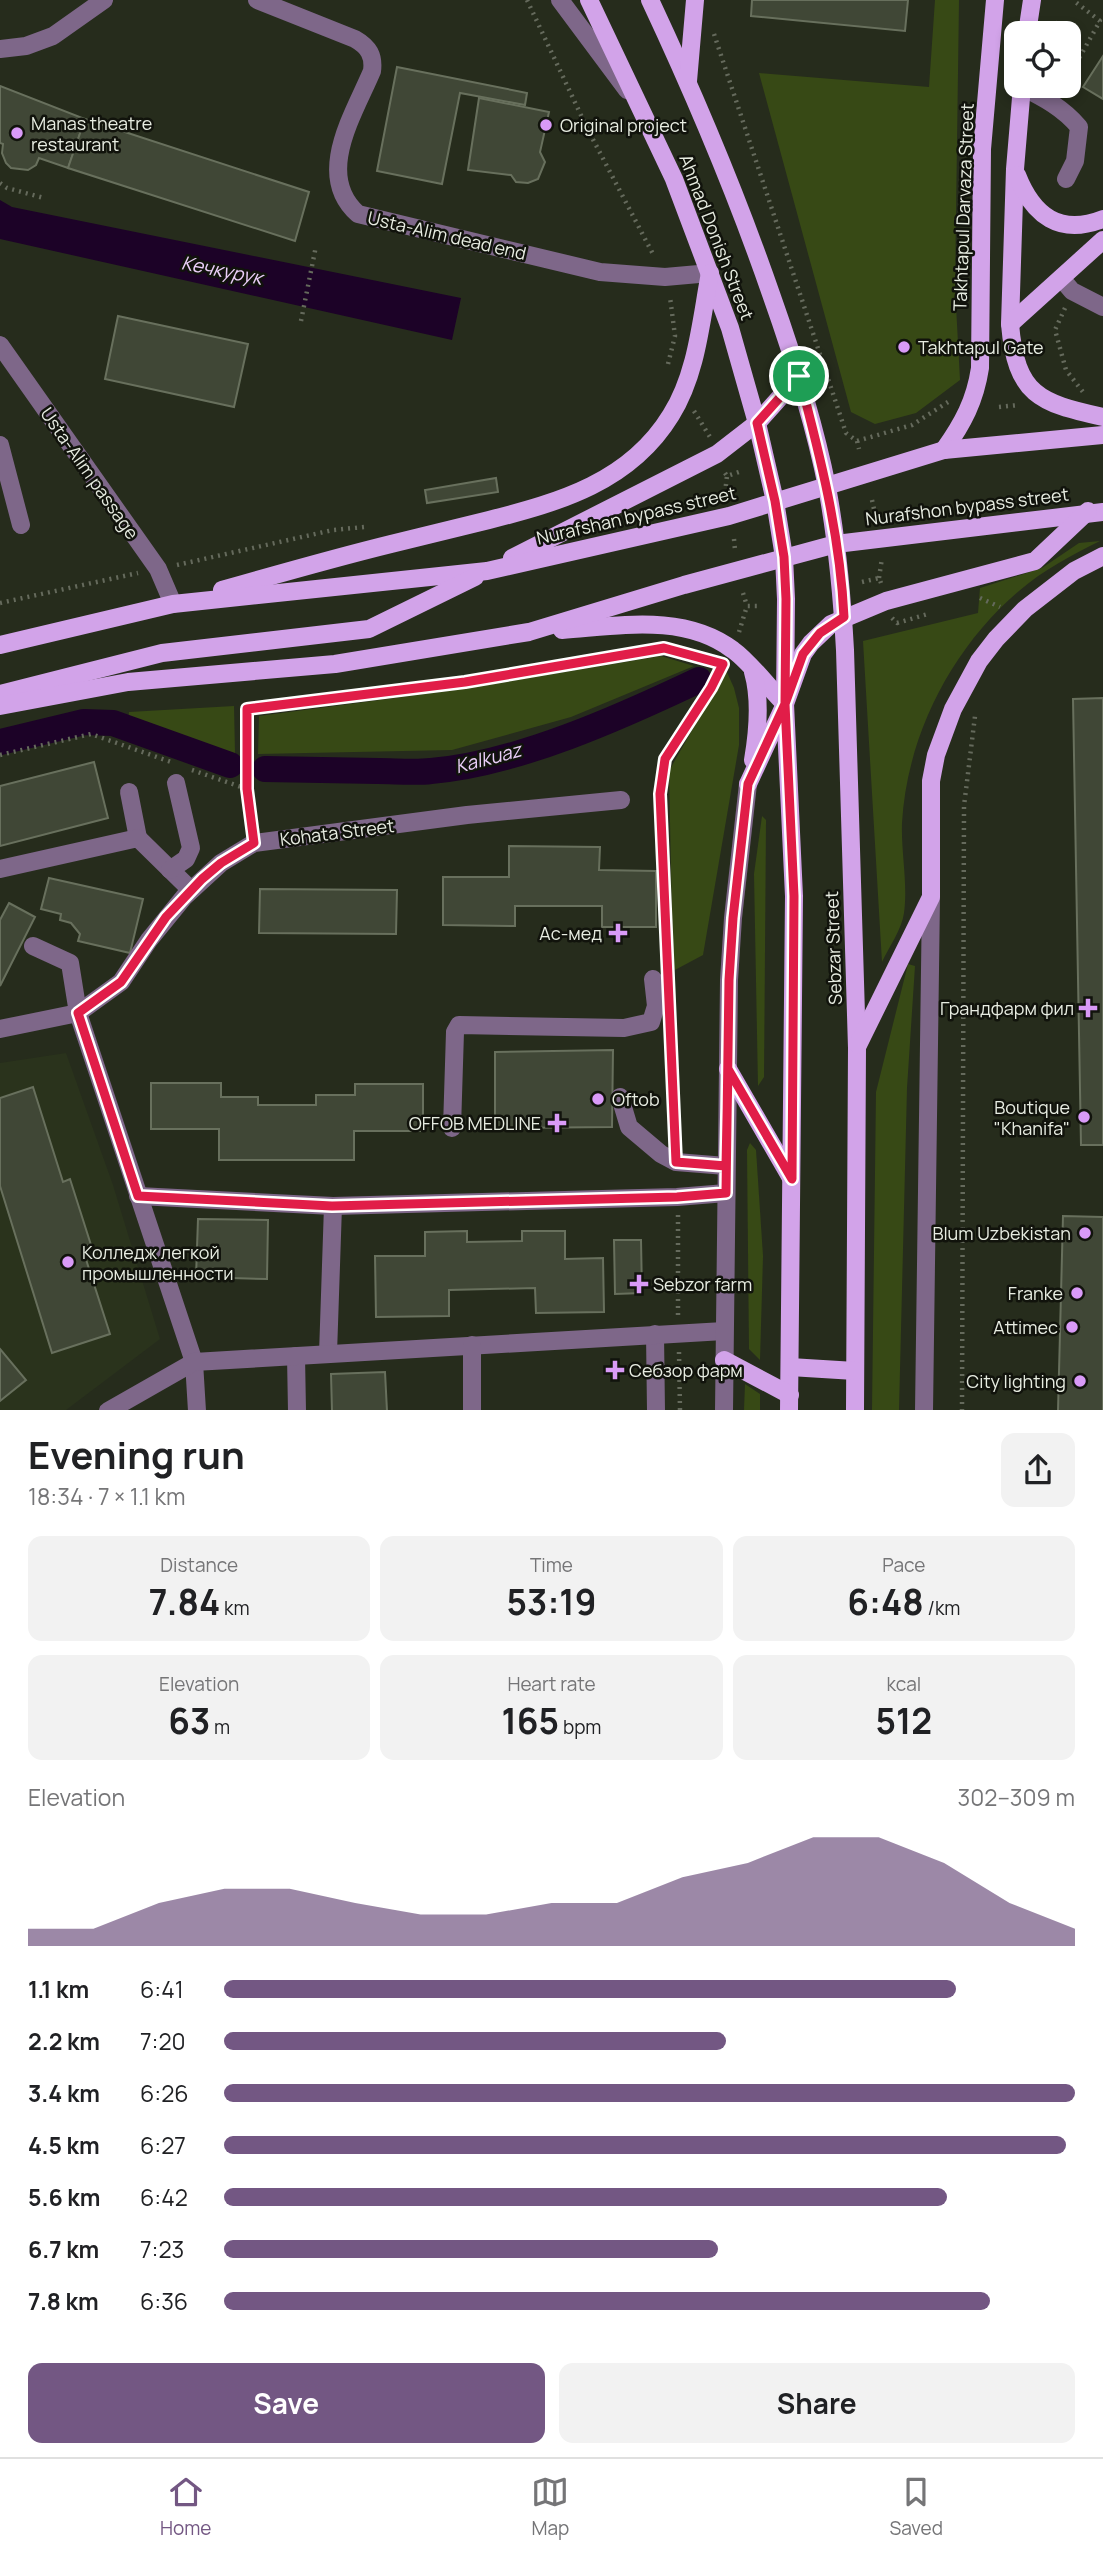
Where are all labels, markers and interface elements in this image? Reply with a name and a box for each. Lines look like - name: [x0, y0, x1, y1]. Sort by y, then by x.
- map controls: [1004, 21, 1081, 98]
- button: locate: [1004, 21, 1081, 98]
- street label: Takhtapul Darvaza Street: [947, 103, 979, 311]
- place label: Manas theatre restaurant: [31, 111, 152, 156]
- place label: Original project: [560, 113, 687, 137]
- marker: Original project: [538, 117, 554, 133]
- marker: Manas theatre restaurant: [9, 125, 25, 141]
- street label: Ahmad Donish Street: [674, 151, 760, 323]
- street label: Usta-Alim dead end: [365, 205, 529, 265]
- water label: Кечкурук: [179, 249, 267, 291]
- place label: Takhtapul Gate: [918, 335, 1044, 359]
- marker: Takhtapul Gate: [896, 339, 912, 355]
- pin: [769, 346, 829, 406]
- icon: arrive: [780, 357, 818, 395]
- street label: Usta-Alim passage: [35, 402, 145, 544]
- street label: Nurafshan bypass street: [534, 480, 738, 550]
- street label: Nurafshon bypass street: [864, 482, 1070, 530]
- water label: Kalkuaz: [452, 736, 526, 779]
- street label: Kohata Street: [278, 813, 396, 851]
- street label: Sebzar Street: [819, 891, 847, 1005]
- place label: Ас-мед: [539, 921, 602, 945]
- marker: Ас-мед: [608, 923, 628, 943]
- place label: Грандфарм фил: [940, 996, 1074, 1020]
- marker: Грандфарм фил: [1080, 1000, 1096, 1016]
- place label: Oftob: [612, 1087, 660, 1111]
- marker: Oftob: [590, 1091, 606, 1107]
- place label: Boutique "Khanifa": [994, 1095, 1070, 1140]
- marker: Boutique "Khanifa": [1076, 1109, 1092, 1125]
- place label: OFFOB MEDLINE: [409, 1111, 541, 1135]
- marker: OFFOB MEDLINE: [547, 1113, 567, 1133]
- place label: Blum Uzbekistan: [932, 1221, 1071, 1245]
- marker: Blum Uzbekistan: [1077, 1225, 1093, 1241]
- place label: Колледж легкой промышленности: [82, 1240, 234, 1285]
- marker: Колледж легкой промышленности: [60, 1254, 76, 1270]
- place label: Sebzor farm: [653, 1272, 752, 1296]
- marker: Sebzor farm: [631, 1276, 647, 1292]
- place label: Franke: [1008, 1281, 1063, 1305]
- marker: Franke: [1069, 1285, 1085, 1301]
- place label: Attimec: [993, 1315, 1058, 1339]
- marker: Attimec: [1064, 1319, 1080, 1335]
- place label: Себзор фарм: [629, 1358, 743, 1382]
- marker: Себзор фарм: [607, 1362, 623, 1378]
- place label: City lighting: [966, 1369, 1066, 1393]
- marker: City lighting: [1072, 1373, 1088, 1389]
- text: Evening run: [28, 1428, 245, 1480]
- button: share: [1001, 1433, 1075, 1507]
- text: 18:34 · 7 × 1.1 km: [28, 1480, 185, 1512]
- text: Distance: [160, 1552, 238, 1578]
- text: Time: [530, 1552, 573, 1578]
- text: Pace: [882, 1552, 925, 1578]
- text: 7.84: [149, 1578, 220, 1626]
- text: 53:19: [507, 1578, 596, 1626]
- text: 6:48: [847, 1578, 924, 1626]
- text: km: [220, 1595, 250, 1621]
- text: /km: [924, 1595, 960, 1621]
- text: Elevation: [159, 1671, 239, 1697]
- text: Heart rate: [507, 1671, 596, 1697]
- text: kcal: [886, 1671, 921, 1697]
- text: 63: [168, 1697, 210, 1745]
- text: 165: [501, 1697, 559, 1745]
- text: 512: [875, 1697, 932, 1745]
- text: m: [210, 1714, 230, 1740]
- text: bpm: [559, 1714, 602, 1740]
- text: Elevation: [28, 1781, 125, 1813]
- text: 302–309 m: [958, 1781, 1075, 1813]
- text: 1.1 km: [28, 1973, 89, 2005]
- text: 6:41: [140, 1973, 184, 2005]
- text: 2.2 km: [28, 2025, 100, 2057]
- text: 7:20: [140, 2025, 186, 2057]
- text: 3.4 km: [28, 2077, 100, 2109]
- text: 6:26: [140, 2077, 189, 2109]
- text: 4.5 km: [28, 2129, 100, 2161]
- text: 6:27: [140, 2129, 186, 2161]
- text: 5.6 km: [28, 2181, 100, 2213]
- text: 6:42: [140, 2181, 188, 2213]
- text: 6.7 km: [28, 2233, 99, 2265]
- text: 7:23: [140, 2233, 184, 2265]
- text: 7.8 km: [28, 2285, 99, 2317]
- text: 6:36: [140, 2285, 188, 2317]
- button: Save: [28, 2363, 545, 2443]
- button: Share: [559, 2363, 1075, 2443]
- tab: Home: [160, 2473, 211, 2541]
- tab: Map: [531, 2473, 569, 2541]
- tab: Saved: [889, 2473, 943, 2541]

